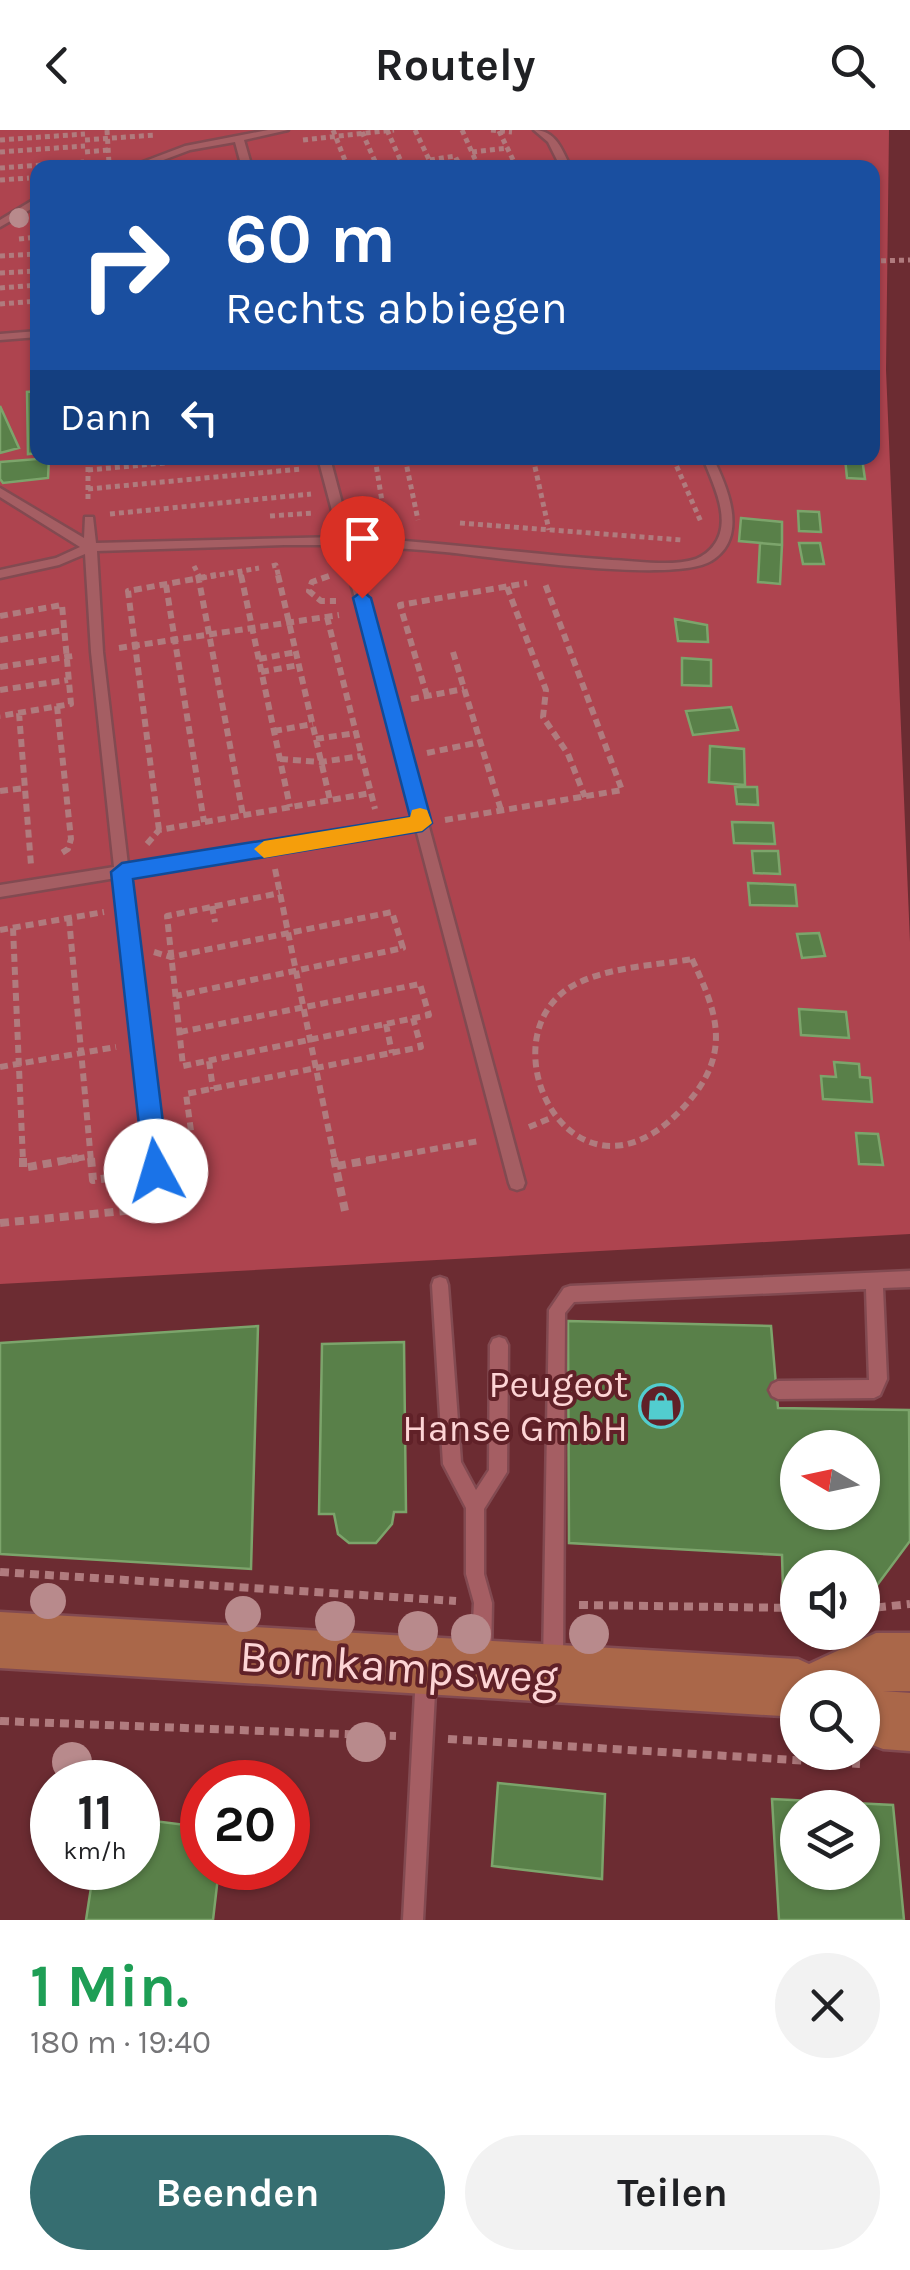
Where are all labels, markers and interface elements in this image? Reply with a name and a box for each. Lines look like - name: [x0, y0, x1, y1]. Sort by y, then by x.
- icon: back: [30, 38, 85, 93]
- icon: search: [825, 38, 880, 93]
- text: Routely: [375, 39, 535, 91]
- text: 60 m: [225, 198, 396, 280]
- icon: right: [60, 200, 190, 330]
- text: Rechts abbiegen: [225, 282, 568, 334]
- icon: left: [172, 390, 227, 445]
- text: Dann: [60, 395, 152, 440]
- pin: [320, 496, 405, 599]
- icon: arrive: [335, 511, 390, 566]
- position arrow: [104, 1119, 208, 1223]
- place label: Peugeot Hanse GmbH: [402, 1362, 628, 1451]
- shop icon: Peugeot Hanse GmbH: [638, 1383, 684, 1429]
- north arrow: [780, 1430, 880, 1530]
- map controls: [780, 1430, 880, 1890]
- button: sound: [780, 1550, 880, 1650]
- street label: Bornkampsweg: [238, 1630, 560, 1705]
- button: search: [780, 1670, 880, 1770]
- speed limit sign: 20: [180, 1760, 310, 1890]
- text: 11: [77, 1783, 113, 1842]
- button: layers: [780, 1790, 880, 1890]
- text: km/h: [63, 1836, 127, 1865]
- text: 1 Min.: [30, 1951, 189, 2021]
- button: close: [775, 1953, 880, 2058]
- text: 180 m · 19:40: [30, 2024, 211, 2061]
- button: Beenden: [30, 2135, 445, 2250]
- button: Teilen: [465, 2135, 880, 2250]

